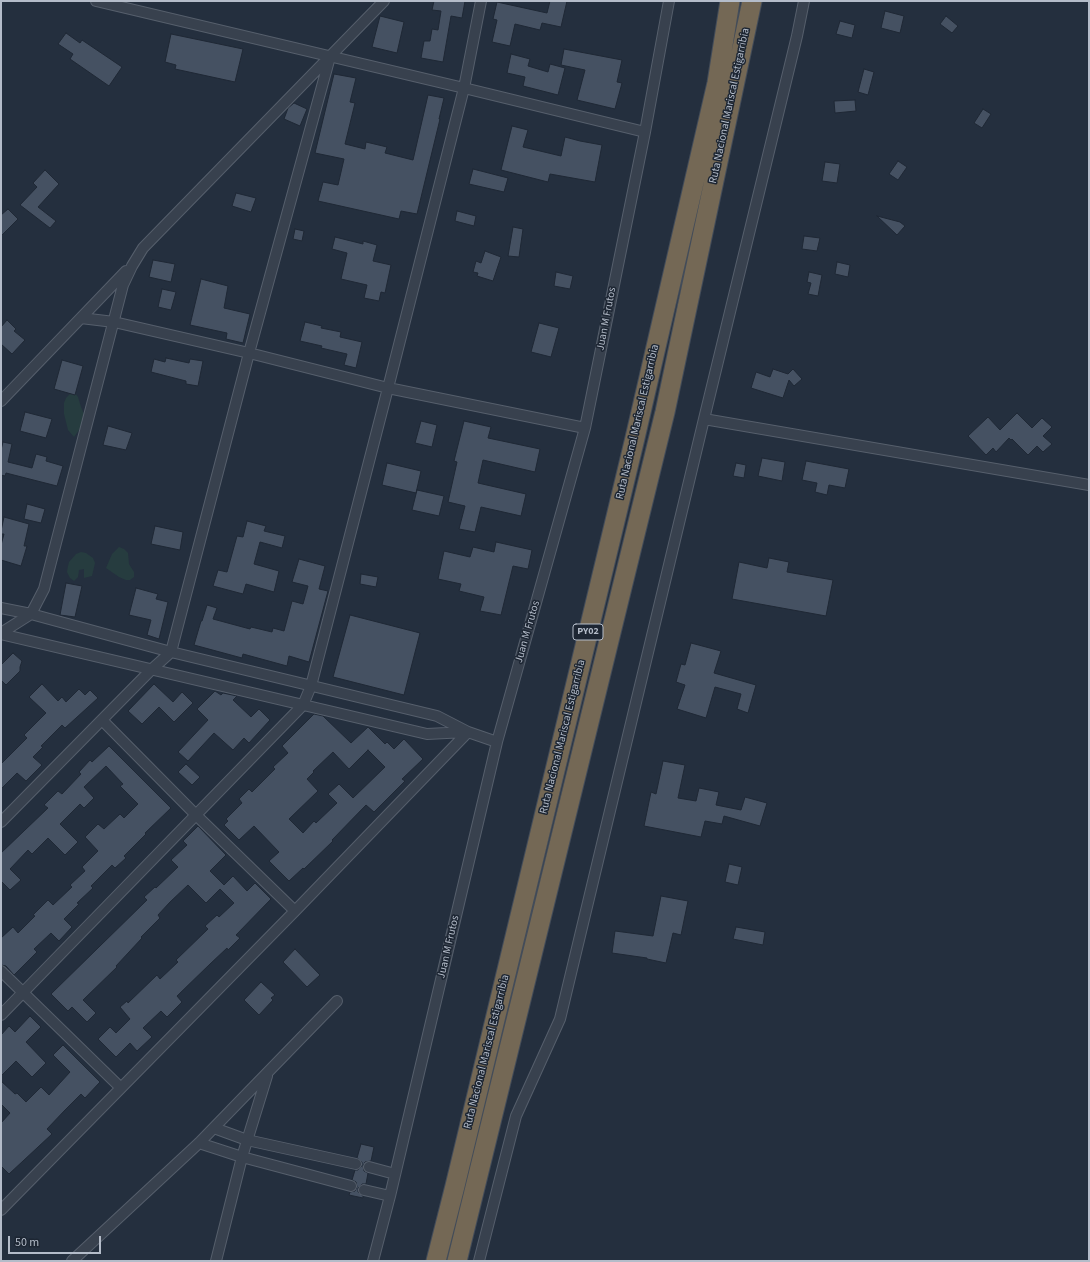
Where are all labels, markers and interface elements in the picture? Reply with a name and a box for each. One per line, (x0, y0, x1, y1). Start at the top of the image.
street label: Ruta Nacional Mariscal Estigarribia (707, 27, 753, 185)
street label: Juan M Frutos (594, 286, 620, 352)
street label: Ruta Nacional Mariscal Estigarribia (614, 343, 662, 501)
street label: Juan M Frutos (513, 599, 543, 665)
road number: PY02 (573, 624, 603, 640)
street label: Ruta Nacional Mariscal Estigarribia (537, 658, 589, 816)
street label: Juan M Frutos (435, 914, 463, 980)
street label: Ruta Nacional Mariscal Estigarribia (461, 973, 513, 1131)
scale bar (10, 1228, 103, 1254)
text: 50 m (15, 1234, 39, 1251)

